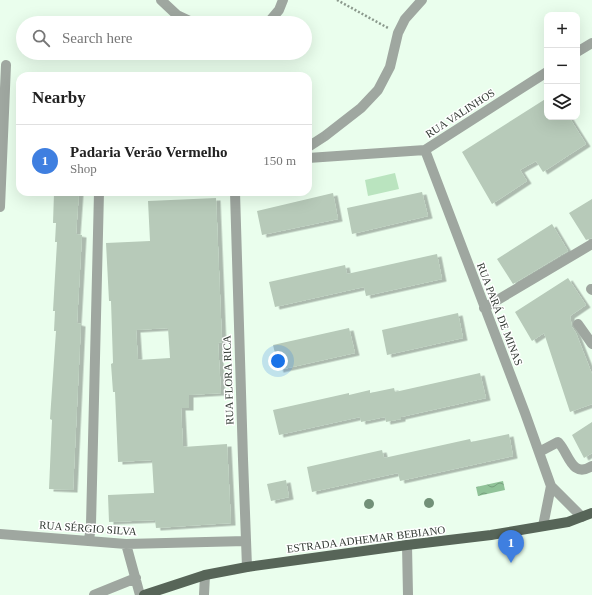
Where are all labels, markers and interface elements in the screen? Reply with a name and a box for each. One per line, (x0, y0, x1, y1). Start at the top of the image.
map controls (544, 12, 580, 120)
button: + (544, 12, 580, 48)
search box (16, 16, 312, 60)
icon: search (30, 27, 52, 49)
text: Search here (62, 30, 132, 46)
button: − (544, 48, 580, 84)
button: layers (544, 84, 580, 120)
street label: RUA VALINHOS (423, 86, 497, 140)
text: Nearby (32, 88, 86, 107)
text: Padaria Verão Vermelho (70, 144, 228, 160)
text: 1 (42, 153, 48, 168)
text: 150 m (263, 153, 296, 168)
text: Shop (70, 161, 97, 176)
street label: RUA PARÁ DE MINAS (475, 261, 525, 367)
street label: RUA FLORA RICA (220, 335, 236, 425)
your location (268, 351, 288, 371)
street label: RUA SÉRGIO SILVA (39, 519, 137, 537)
street label: ESTRADA ADHEMAR BEBIANO (286, 523, 446, 555)
pin: 1 (498, 530, 524, 563)

